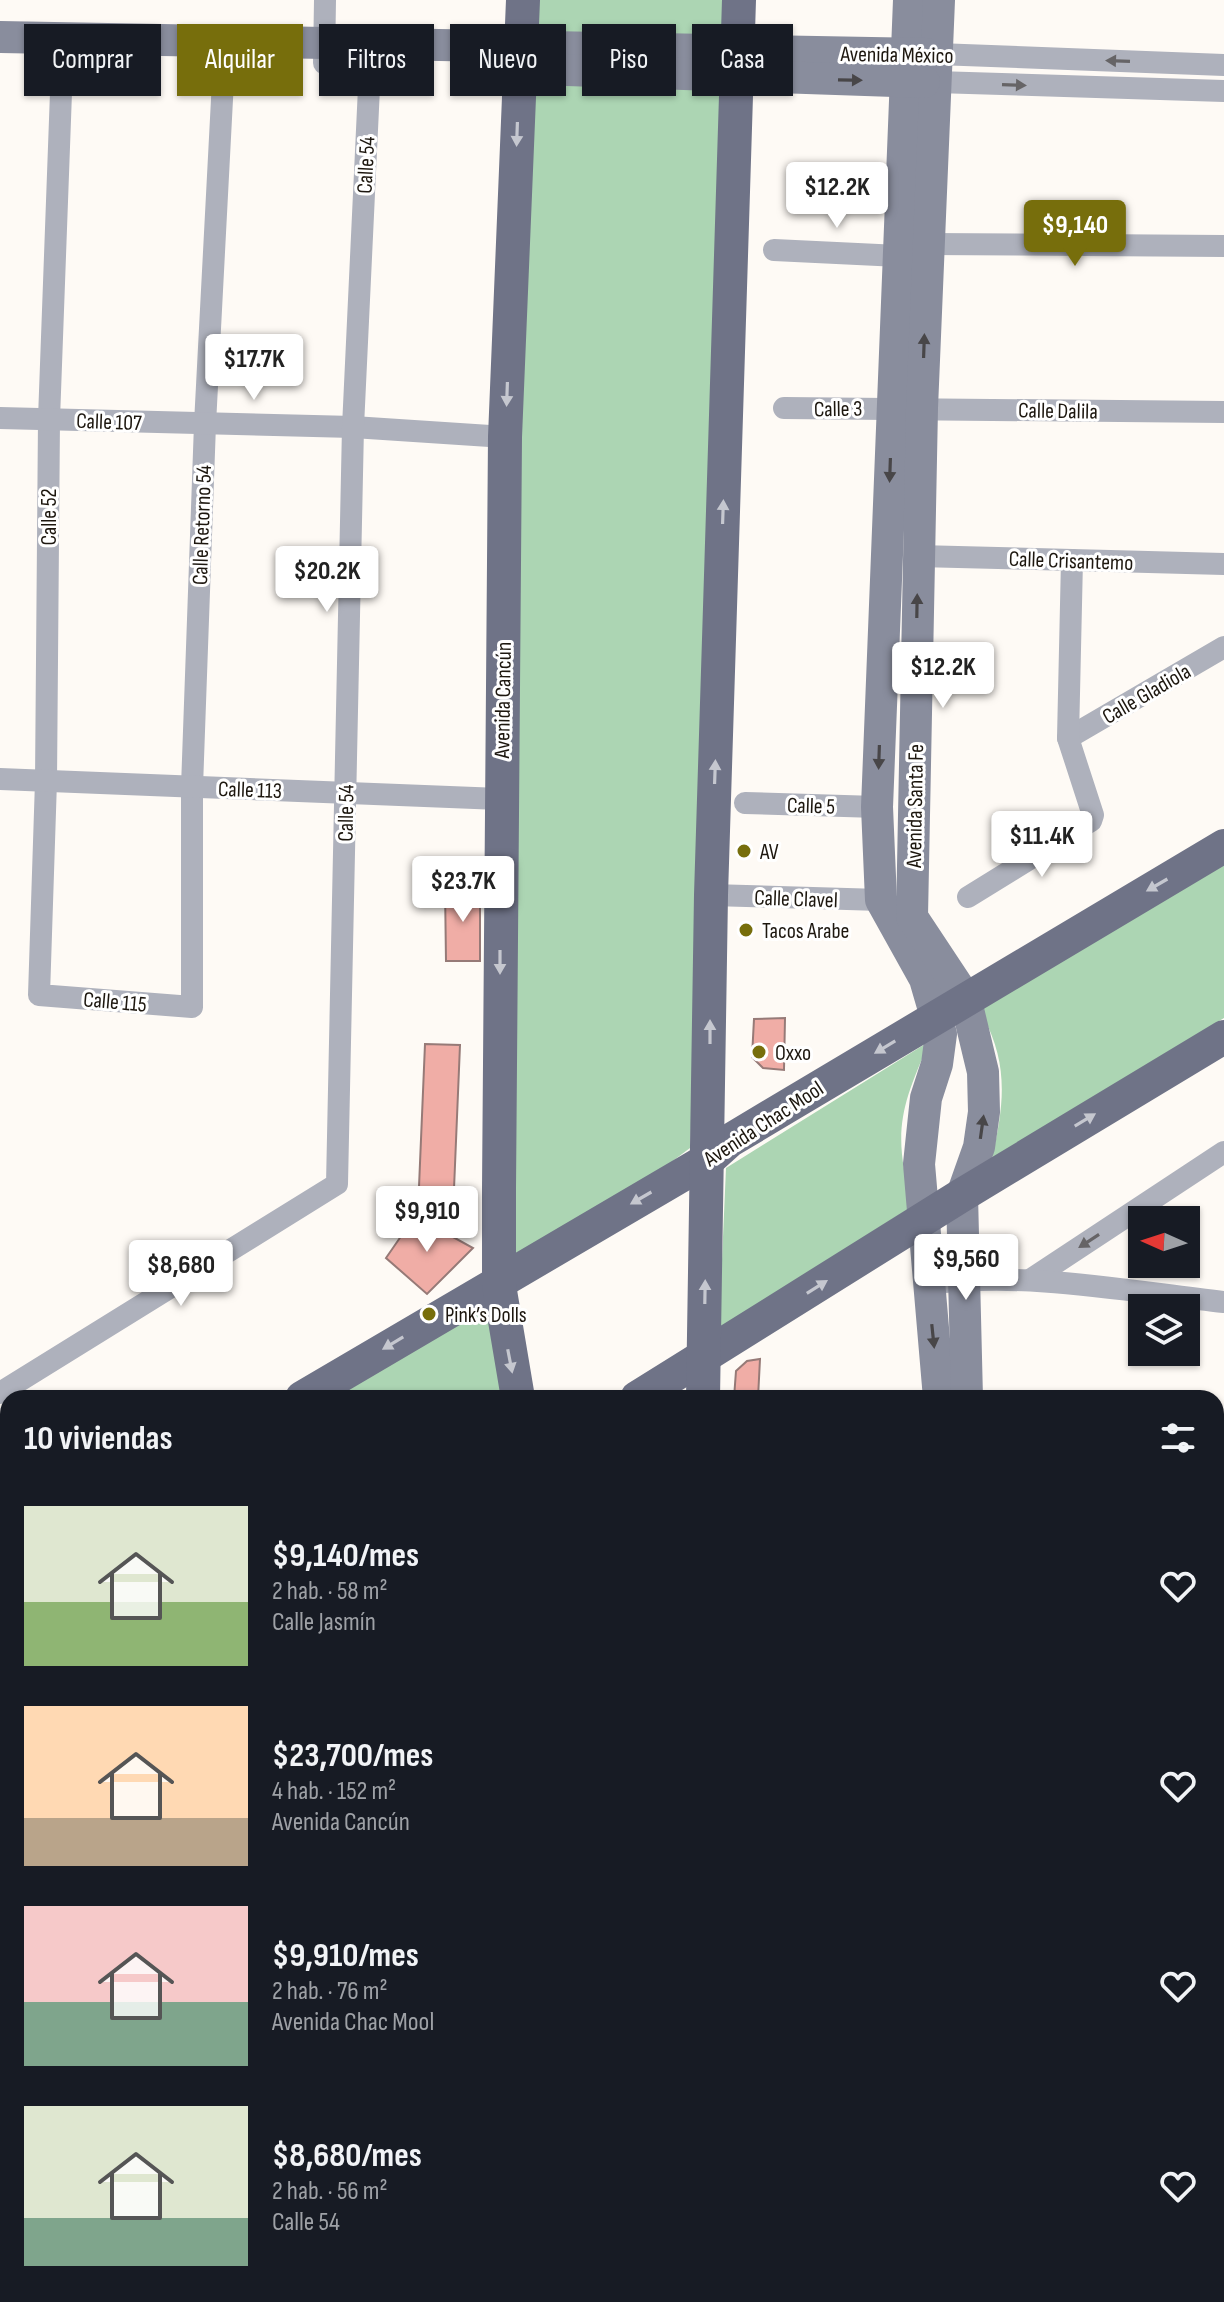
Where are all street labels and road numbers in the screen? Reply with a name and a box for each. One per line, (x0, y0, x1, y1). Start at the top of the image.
street label: Avenida México (839, 41, 954, 70)
street label: Calle 54 (352, 136, 381, 194)
street label: Calle 3 (814, 396, 863, 423)
street label: Calle Dalila (1018, 397, 1098, 426)
street label: Calle 107 (76, 408, 142, 437)
street label: Calle Retorno 54 (187, 465, 218, 586)
street label: Calle 52 (36, 488, 63, 546)
street label: Calle Crisantemo (1008, 546, 1134, 577)
street label: Avenida Cancún (489, 642, 518, 760)
street label: Calle Gladiola (1098, 658, 1196, 730)
street label: Avenida Santa Fe (901, 744, 930, 869)
street label: Calle 113 (218, 776, 282, 805)
street label: Calle 54 (333, 784, 360, 842)
street label: Calle 5 (786, 792, 836, 821)
street label: Calle Clavel (754, 885, 838, 914)
street label: Calle 115 (82, 986, 148, 1019)
street label: Avenida Chac Mool (698, 1076, 829, 1174)

